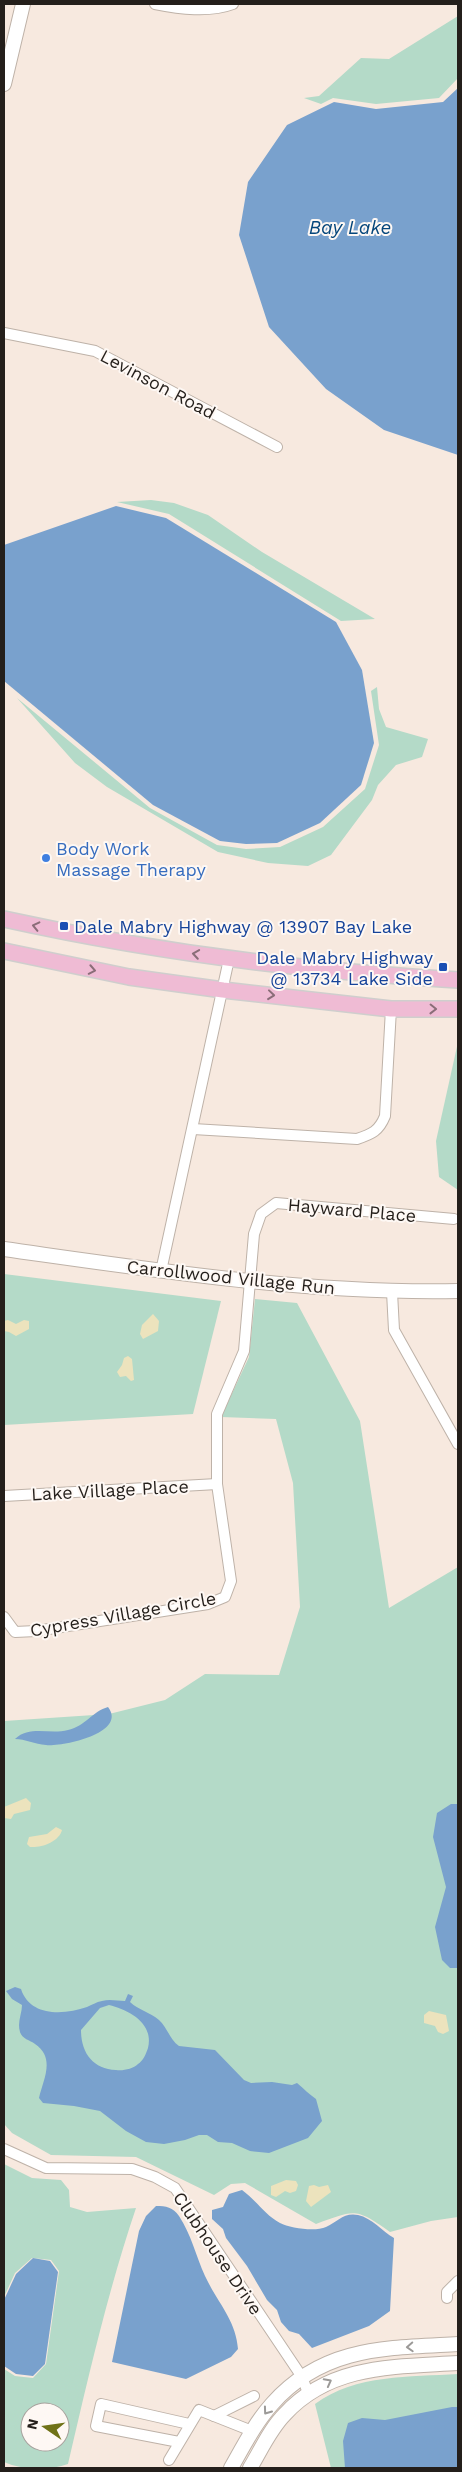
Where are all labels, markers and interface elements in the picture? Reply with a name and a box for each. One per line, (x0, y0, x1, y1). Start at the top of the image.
water label: Bay Lake (309, 216, 391, 239)
street label: Levinson Road (97, 345, 219, 423)
place label: Body Work Massage Therapy (56, 838, 207, 880)
marker: Body Work Massage Therapy (40, 852, 52, 864)
place label: Dale Mabry Highway @ 13907 Bay Lake (74, 916, 412, 937)
marker: Dale Mabry Highway @ 13907 Bay Lake (58, 920, 70, 932)
one-way arrow (31, 921, 40, 932)
place label: Dale Mabry Highway @ 13734 Lake Side (256, 947, 434, 989)
one-way arrow (191, 949, 200, 959)
marker: Dale Mabry Highway @ 13734 Lake Side (437, 961, 449, 973)
one-way arrow (88, 964, 97, 974)
one-way arrow (267, 989, 275, 1000)
one-way arrow (430, 1004, 437, 1014)
street label: Hayward Place (287, 1194, 417, 1226)
street label: Carrollwood Village Run (126, 1256, 336, 1298)
street label: Lake Village Place (31, 1475, 189, 1505)
street label: Cypress Village Circle (28, 1587, 218, 1641)
street label: Clubhouse Drive (169, 2187, 267, 2319)
one-way arrow (405, 2342, 413, 2353)
one-way arrow (323, 2378, 332, 2388)
north arrow (20, 2402, 70, 2452)
one-way arrow (264, 2405, 273, 2415)
text: N (23, 2417, 41, 2431)

